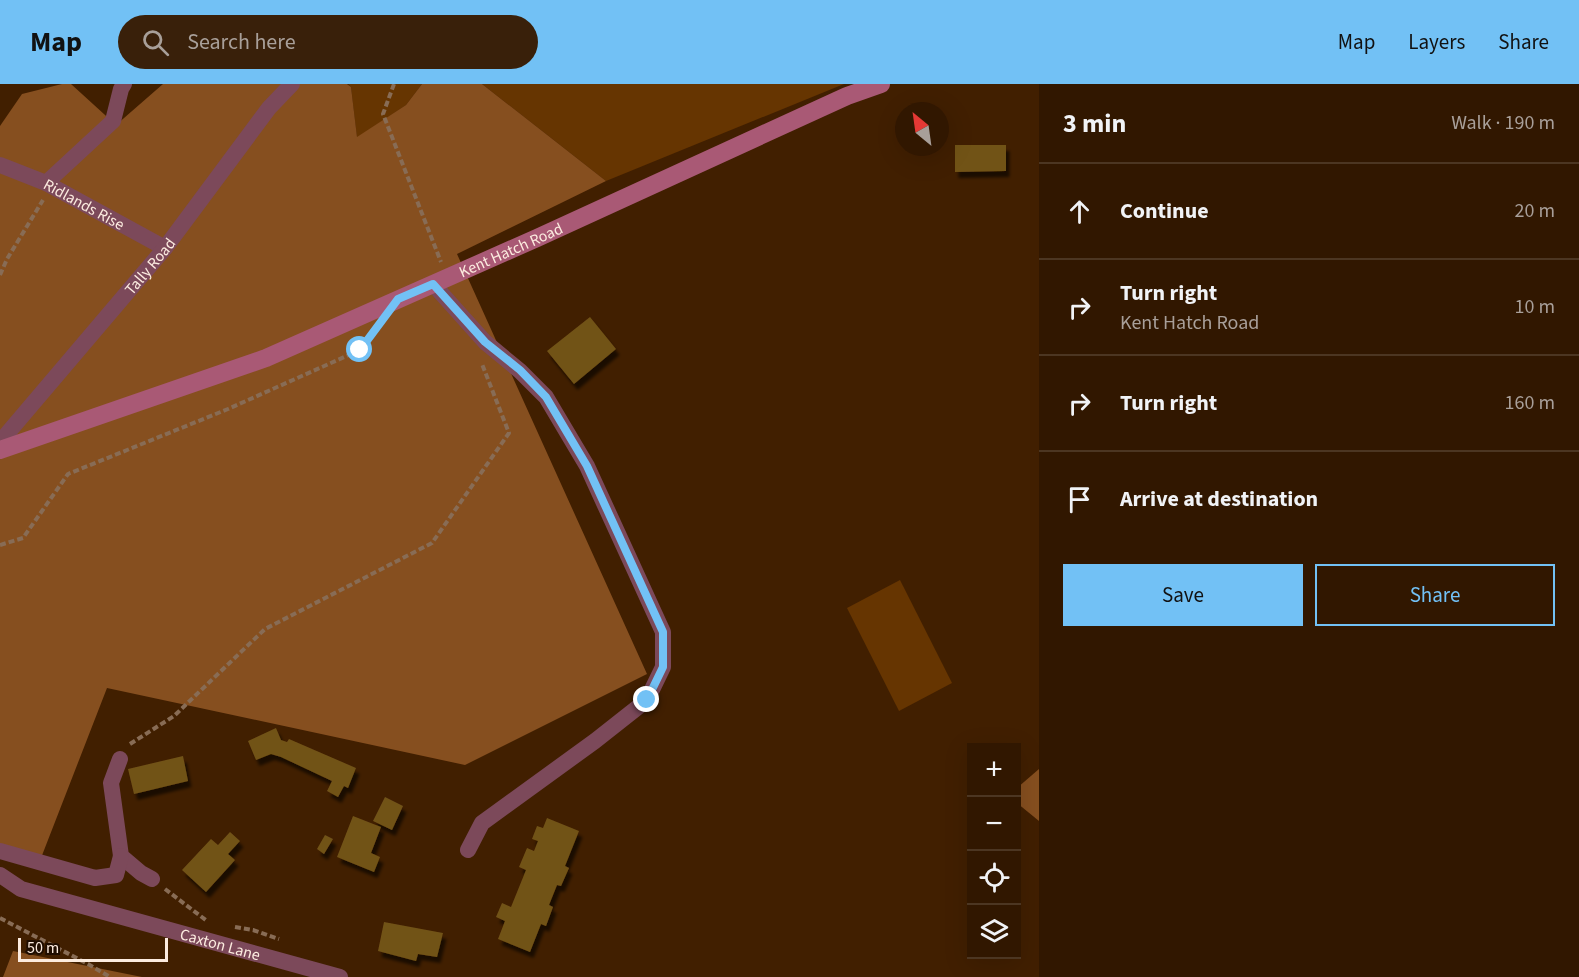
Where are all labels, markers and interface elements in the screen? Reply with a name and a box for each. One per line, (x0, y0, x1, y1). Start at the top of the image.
search box (118, 15, 538, 69)
text: Map (30, 22, 82, 62)
icon: search (139, 26, 172, 59)
text: Search here (187, 26, 296, 58)
text: Map (1338, 27, 1375, 57)
text: Layers (1408, 27, 1465, 57)
text: Share (1498, 27, 1549, 57)
north arrow (895, 102, 949, 156)
text: 3 min (1063, 105, 1126, 142)
text: Walk · 190 m (1451, 109, 1555, 137)
street label: Ridlands Rise (39, 174, 128, 236)
icon: ahead (1063, 195, 1096, 228)
text: Continue (1120, 195, 1209, 227)
text: 20 m (1515, 197, 1555, 225)
street label: Kent Hatch Road (456, 218, 566, 283)
street label: Tally Road (120, 233, 181, 300)
text: Turn right (1120, 277, 1217, 309)
icon: right (1063, 291, 1096, 324)
text: 10 m (1515, 293, 1555, 321)
text: Kent Hatch Road (1120, 309, 1259, 337)
route start (346, 336, 372, 362)
icon: right (1063, 387, 1096, 420)
text: Turn right (1120, 387, 1217, 419)
text: 160 m (1505, 389, 1555, 417)
icon: arrive (1063, 483, 1096, 516)
text: Arrive at destination (1120, 483, 1318, 515)
button: Save (1063, 564, 1303, 626)
button: Share (1315, 564, 1555, 626)
route end (633, 686, 659, 712)
map controls (967, 743, 1021, 959)
button: + (967, 743, 1021, 797)
button: − (967, 797, 1021, 851)
button: locate (967, 851, 1021, 905)
button: layers (967, 905, 1021, 959)
street label: Caxton Lane (177, 923, 263, 967)
scale bar (18, 935, 168, 962)
text: 50 m (27, 937, 59, 959)

